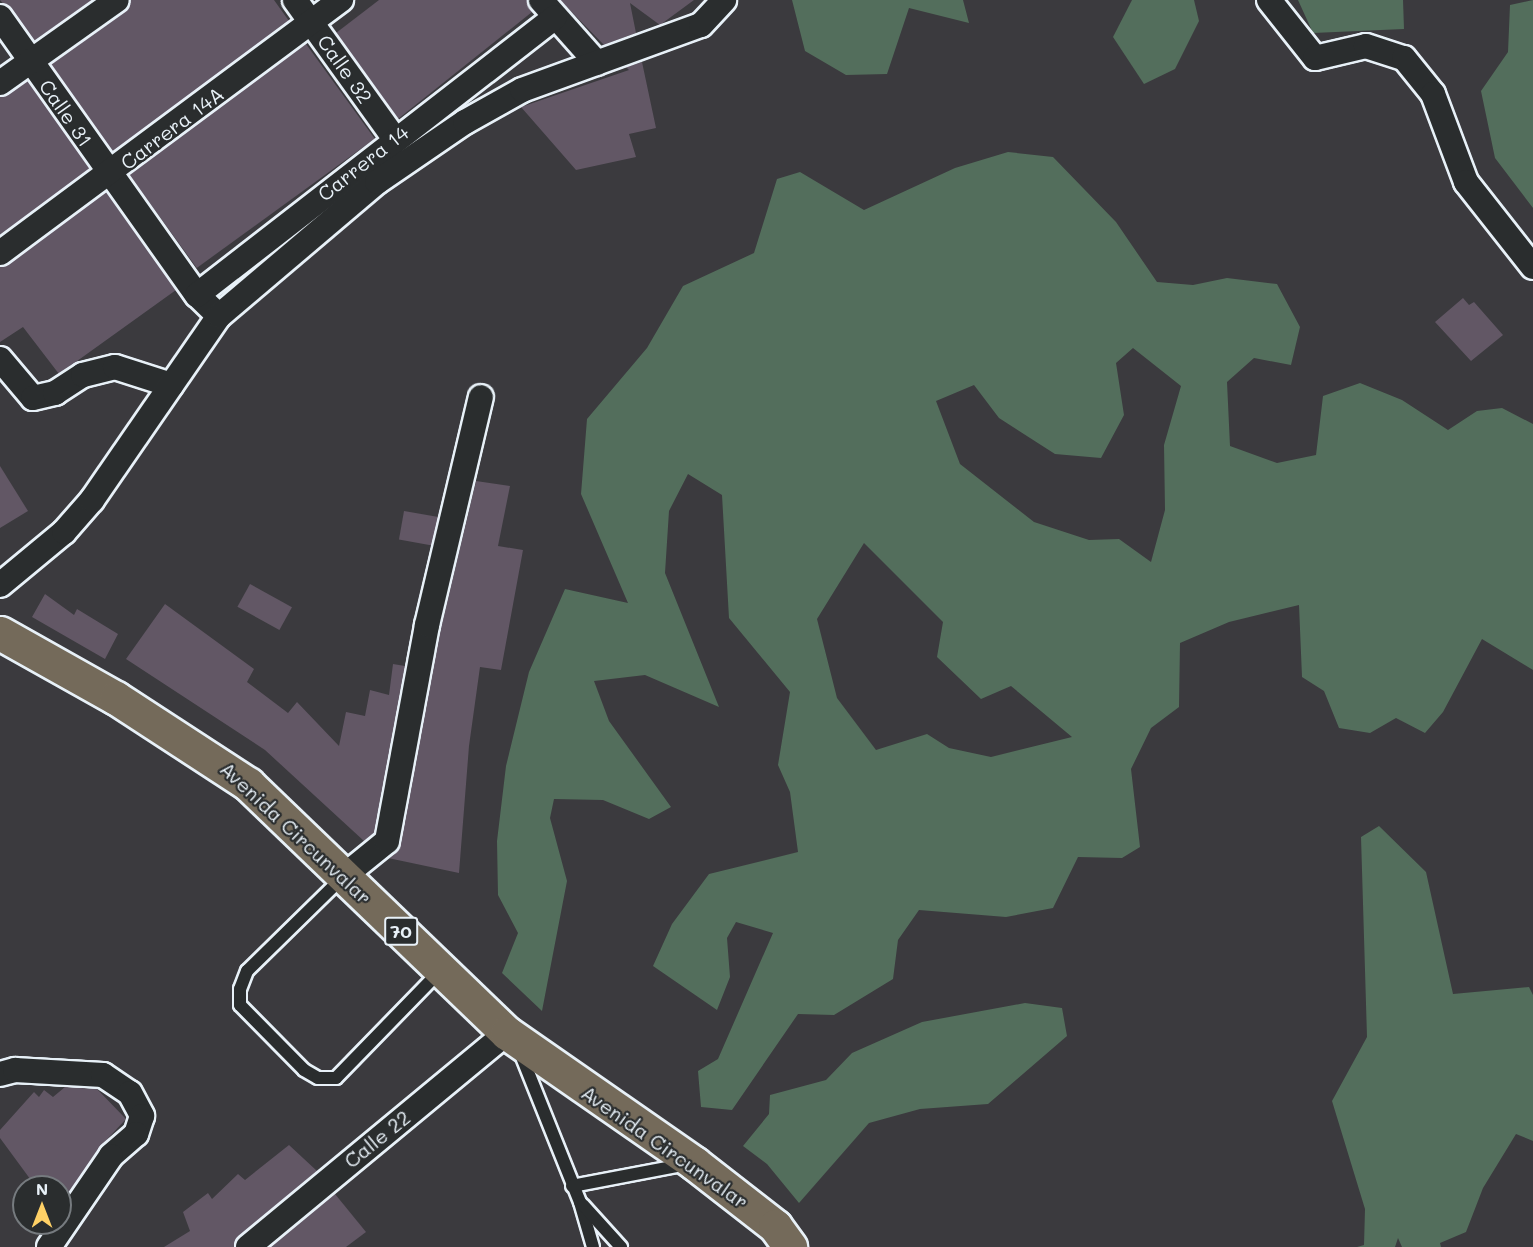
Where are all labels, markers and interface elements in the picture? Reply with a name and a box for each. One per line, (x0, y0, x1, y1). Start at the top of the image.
street label: Calle 32 (313, 30, 377, 108)
street label: Calle 31 (34, 75, 98, 151)
street label: Carrera 14A (116, 82, 228, 174)
street label: Carrera 14 (313, 120, 413, 206)
street label: Avenida Circunvalar (215, 757, 377, 909)
road number: 70 (383, 916, 419, 946)
street label: Avenida Circunvalar (577, 1080, 753, 1214)
street label: Calle 22 (339, 1105, 415, 1173)
north arrow (12, 1175, 72, 1235)
text: N (36, 1178, 48, 1199)

